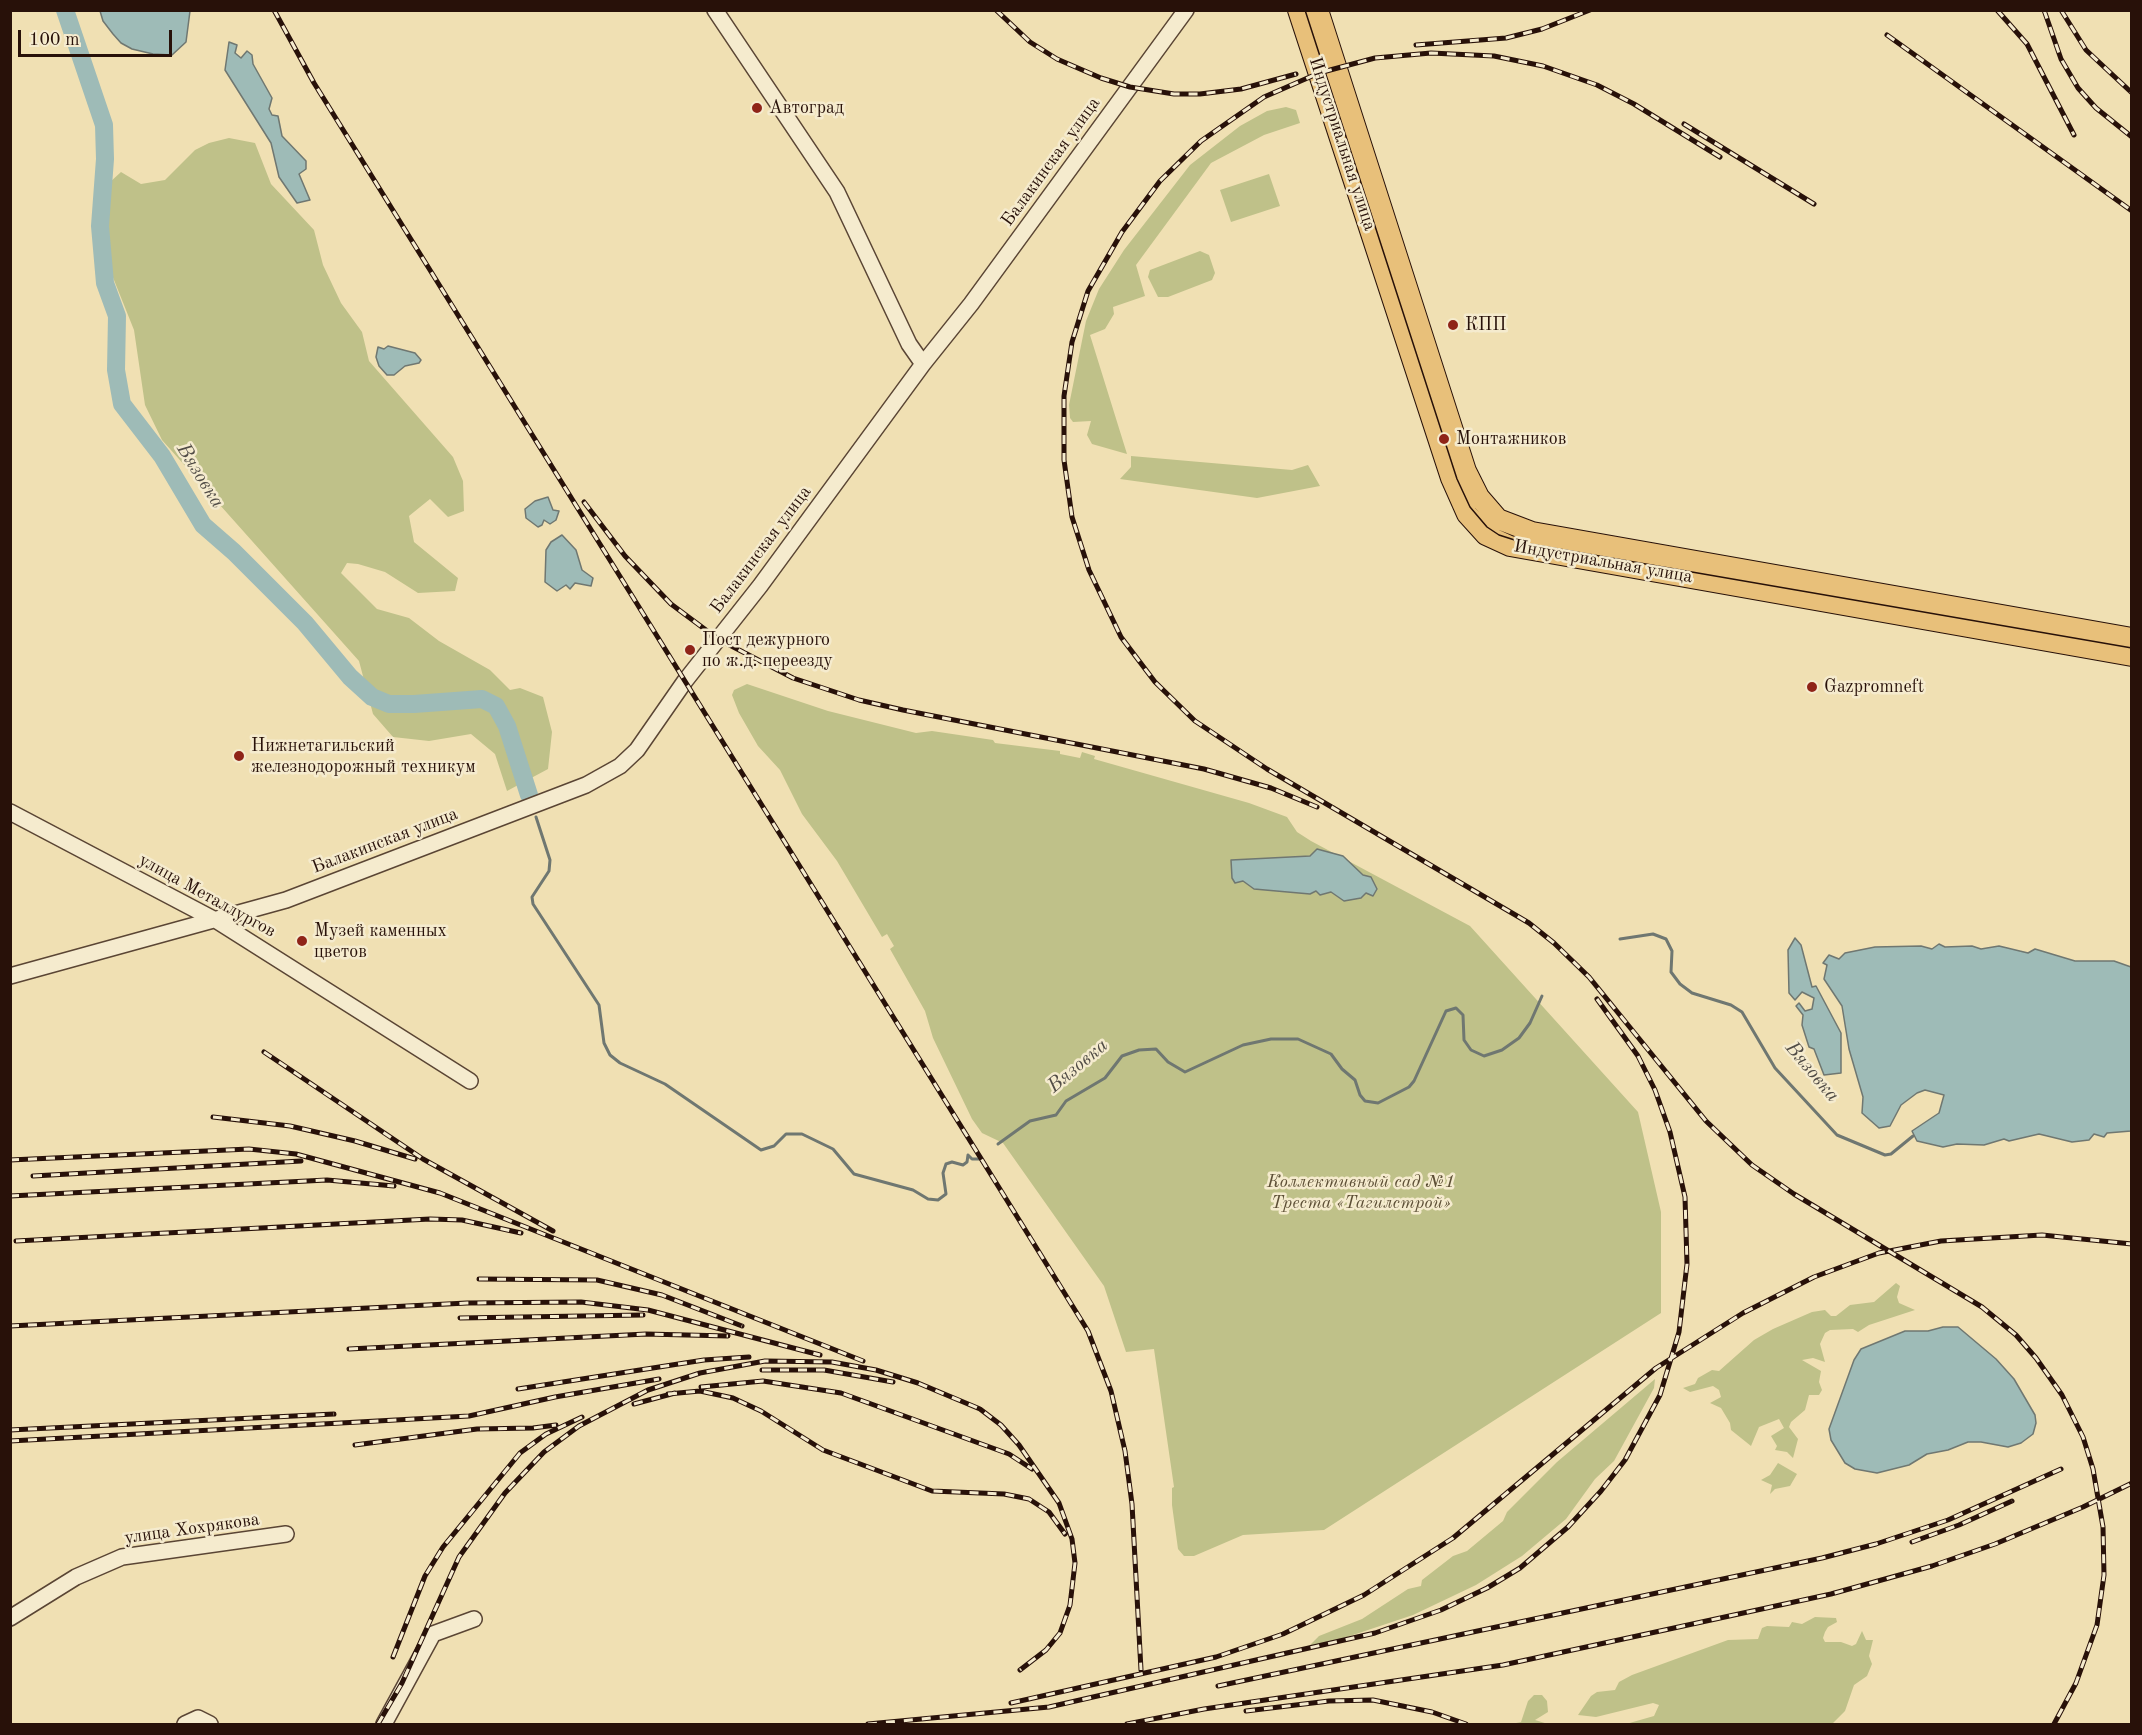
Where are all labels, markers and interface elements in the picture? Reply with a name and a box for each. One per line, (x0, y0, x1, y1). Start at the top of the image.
scale bar (21, 18, 176, 56)
text: 100 m (29, 31, 80, 49)
street label: Индустриальная улица (1304, 55, 1380, 233)
street label: Балакинская улица (997, 93, 1105, 231)
place label: Автоград (769, 97, 844, 119)
marker: Автоград (750, 101, 764, 115)
place label: КПП (1465, 314, 1506, 336)
marker: КПП (1446, 318, 1460, 332)
place label: Монтажников (1456, 428, 1566, 450)
marker: Монтажников (1437, 432, 1451, 446)
water label: Вязовка (171, 439, 229, 513)
street label: Балакинская улица (706, 482, 816, 618)
street label: Индустриальная улица (1512, 536, 1694, 588)
place label: Пост дежурного по ж.д. переезду (702, 629, 833, 672)
marker: Пост дежурного по ж.д. переезду (683, 643, 697, 657)
place label: Gazpromneft (1824, 676, 1924, 698)
marker: Gazpromneft (1805, 680, 1819, 694)
place label: Нижнетагильский железнодорожный техникум (251, 735, 476, 777)
marker: Нижнетагильский железнодорожный техникум (232, 749, 246, 763)
street label: Балакинская улица (309, 803, 461, 879)
street label: улица Металлургов (135, 849, 279, 943)
place label: Музей каменных цветов (314, 920, 447, 962)
marker: Музей каменных цветов (295, 934, 309, 948)
water label: Вязовка (1043, 1034, 1113, 1098)
water label: Вязовка (1780, 1037, 1844, 1107)
park label: Коллективный сад №1 Треста «Тагилстрой» (1267, 1171, 1455, 1214)
street label: улица Хохрякова (123, 1509, 261, 1549)

